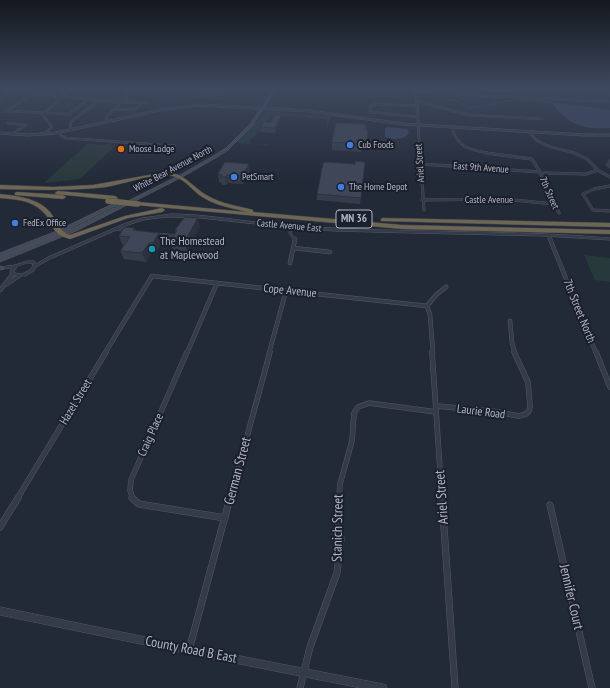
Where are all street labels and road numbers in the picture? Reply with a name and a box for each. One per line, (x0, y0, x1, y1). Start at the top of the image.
street label: White Bear Avenue North (132, 143, 214, 195)
street label: Ariel Street (413, 143, 427, 183)
street label: East 9th Avenue (453, 160, 509, 176)
street label: 7th Street (537, 175, 561, 211)
street label: Castle Avenue (465, 194, 513, 206)
road number: MN 36 (336, 210, 372, 228)
street label: Castle Avenue East (256, 217, 322, 235)
street label: 7th Street North (560, 277, 598, 345)
street label: Cope Avenue (263, 281, 317, 301)
street label: Hazel Street (57, 377, 95, 427)
street label: Laurie Road (456, 402, 506, 422)
street label: Craig Place (135, 411, 167, 459)
street label: German Street (221, 435, 255, 507)
street label: Ariel Street (432, 469, 452, 525)
street label: Stanich Street (329, 494, 347, 562)
street label: Jennifer Court (555, 563, 587, 631)
street label: County Road B East (144, 633, 238, 667)

